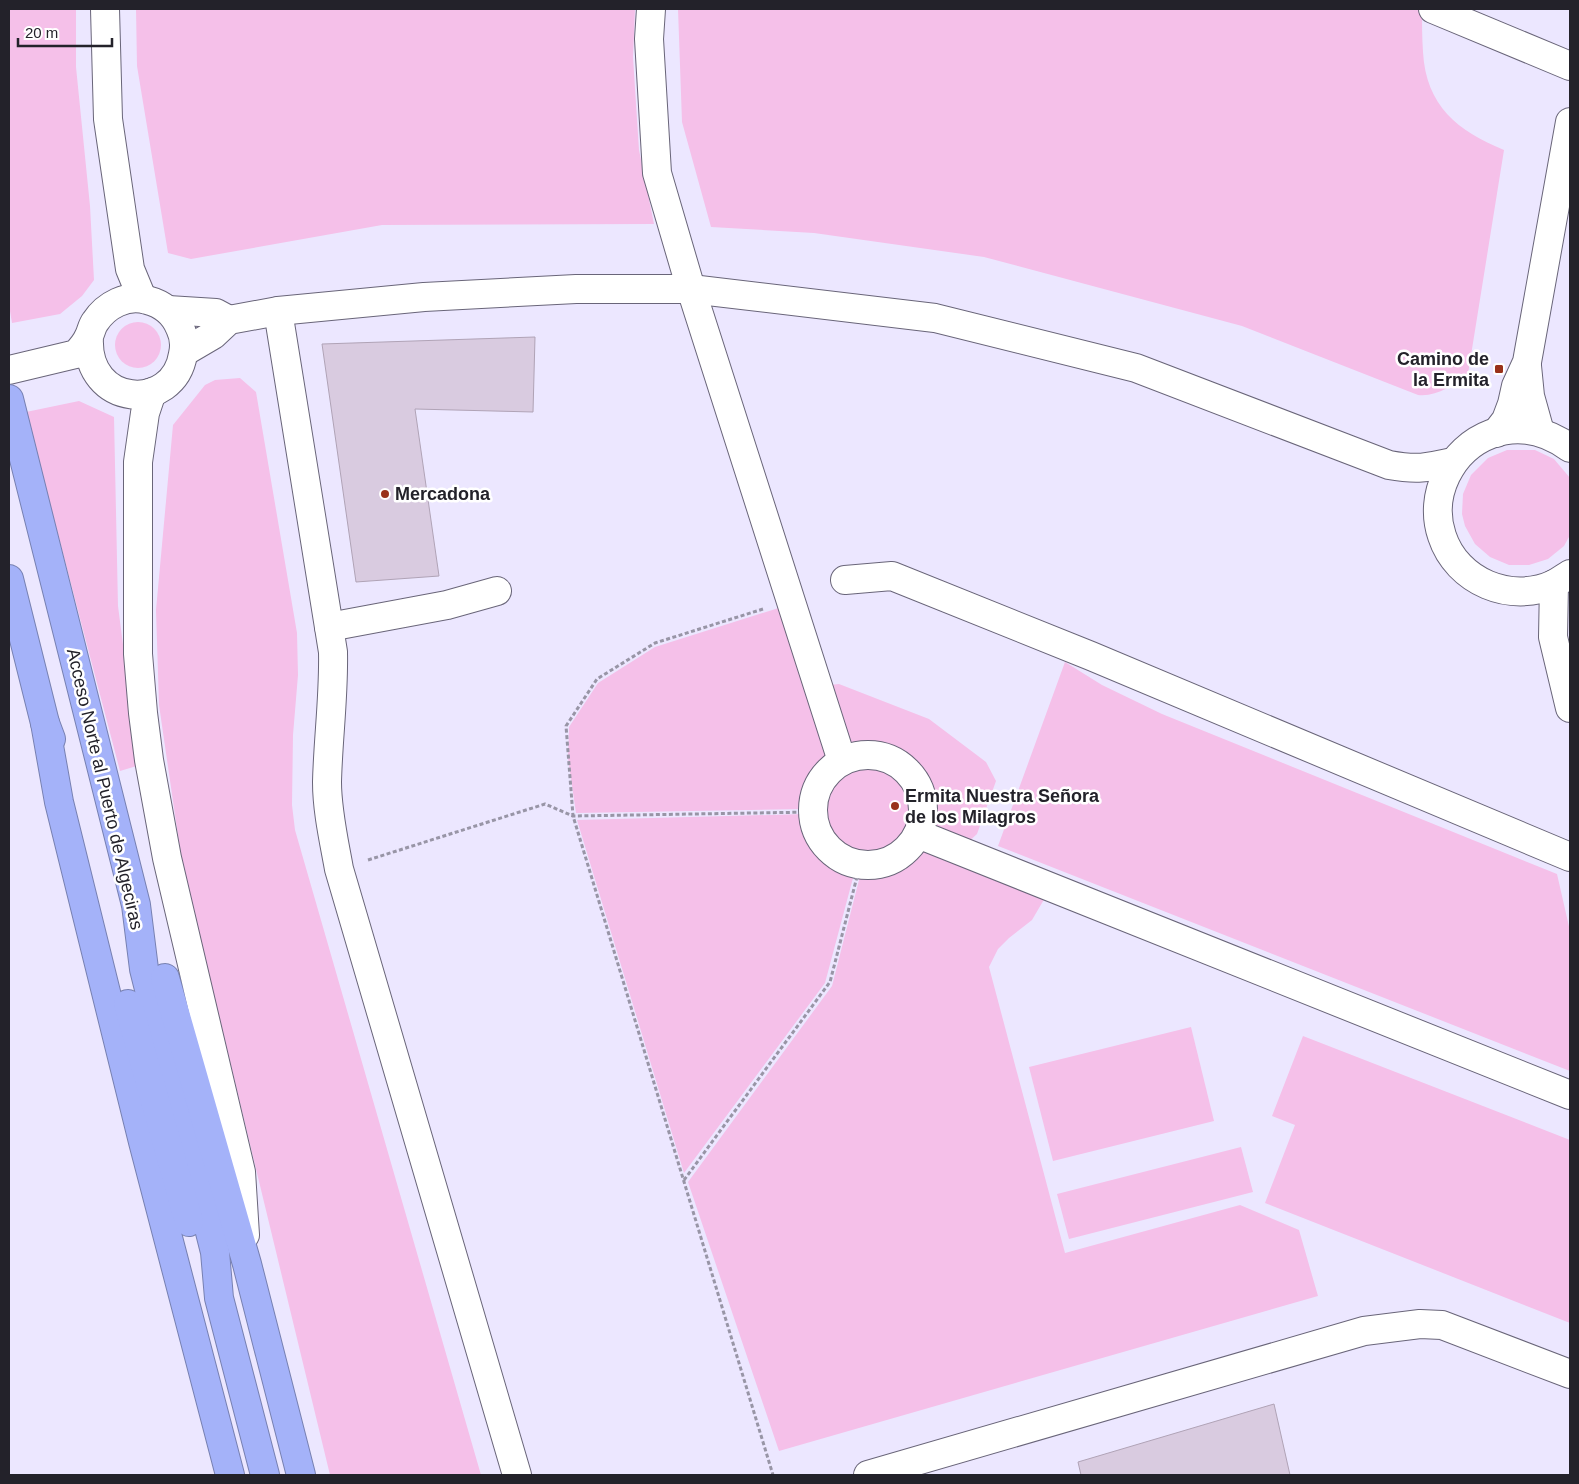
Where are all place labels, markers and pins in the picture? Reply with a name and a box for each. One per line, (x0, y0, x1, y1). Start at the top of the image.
place label: Camino de la Ermita (1397, 349, 1490, 390)
marker: Camino de la Ermita (1493, 363, 1505, 375)
place label: Mercadona (395, 484, 491, 504)
marker: Mercadona (379, 488, 391, 500)
place label: Ermita Nuestra Señora de los Milagros (905, 786, 1100, 827)
marker: Ermita Nuestra Señora de los Milagros (889, 800, 901, 812)

